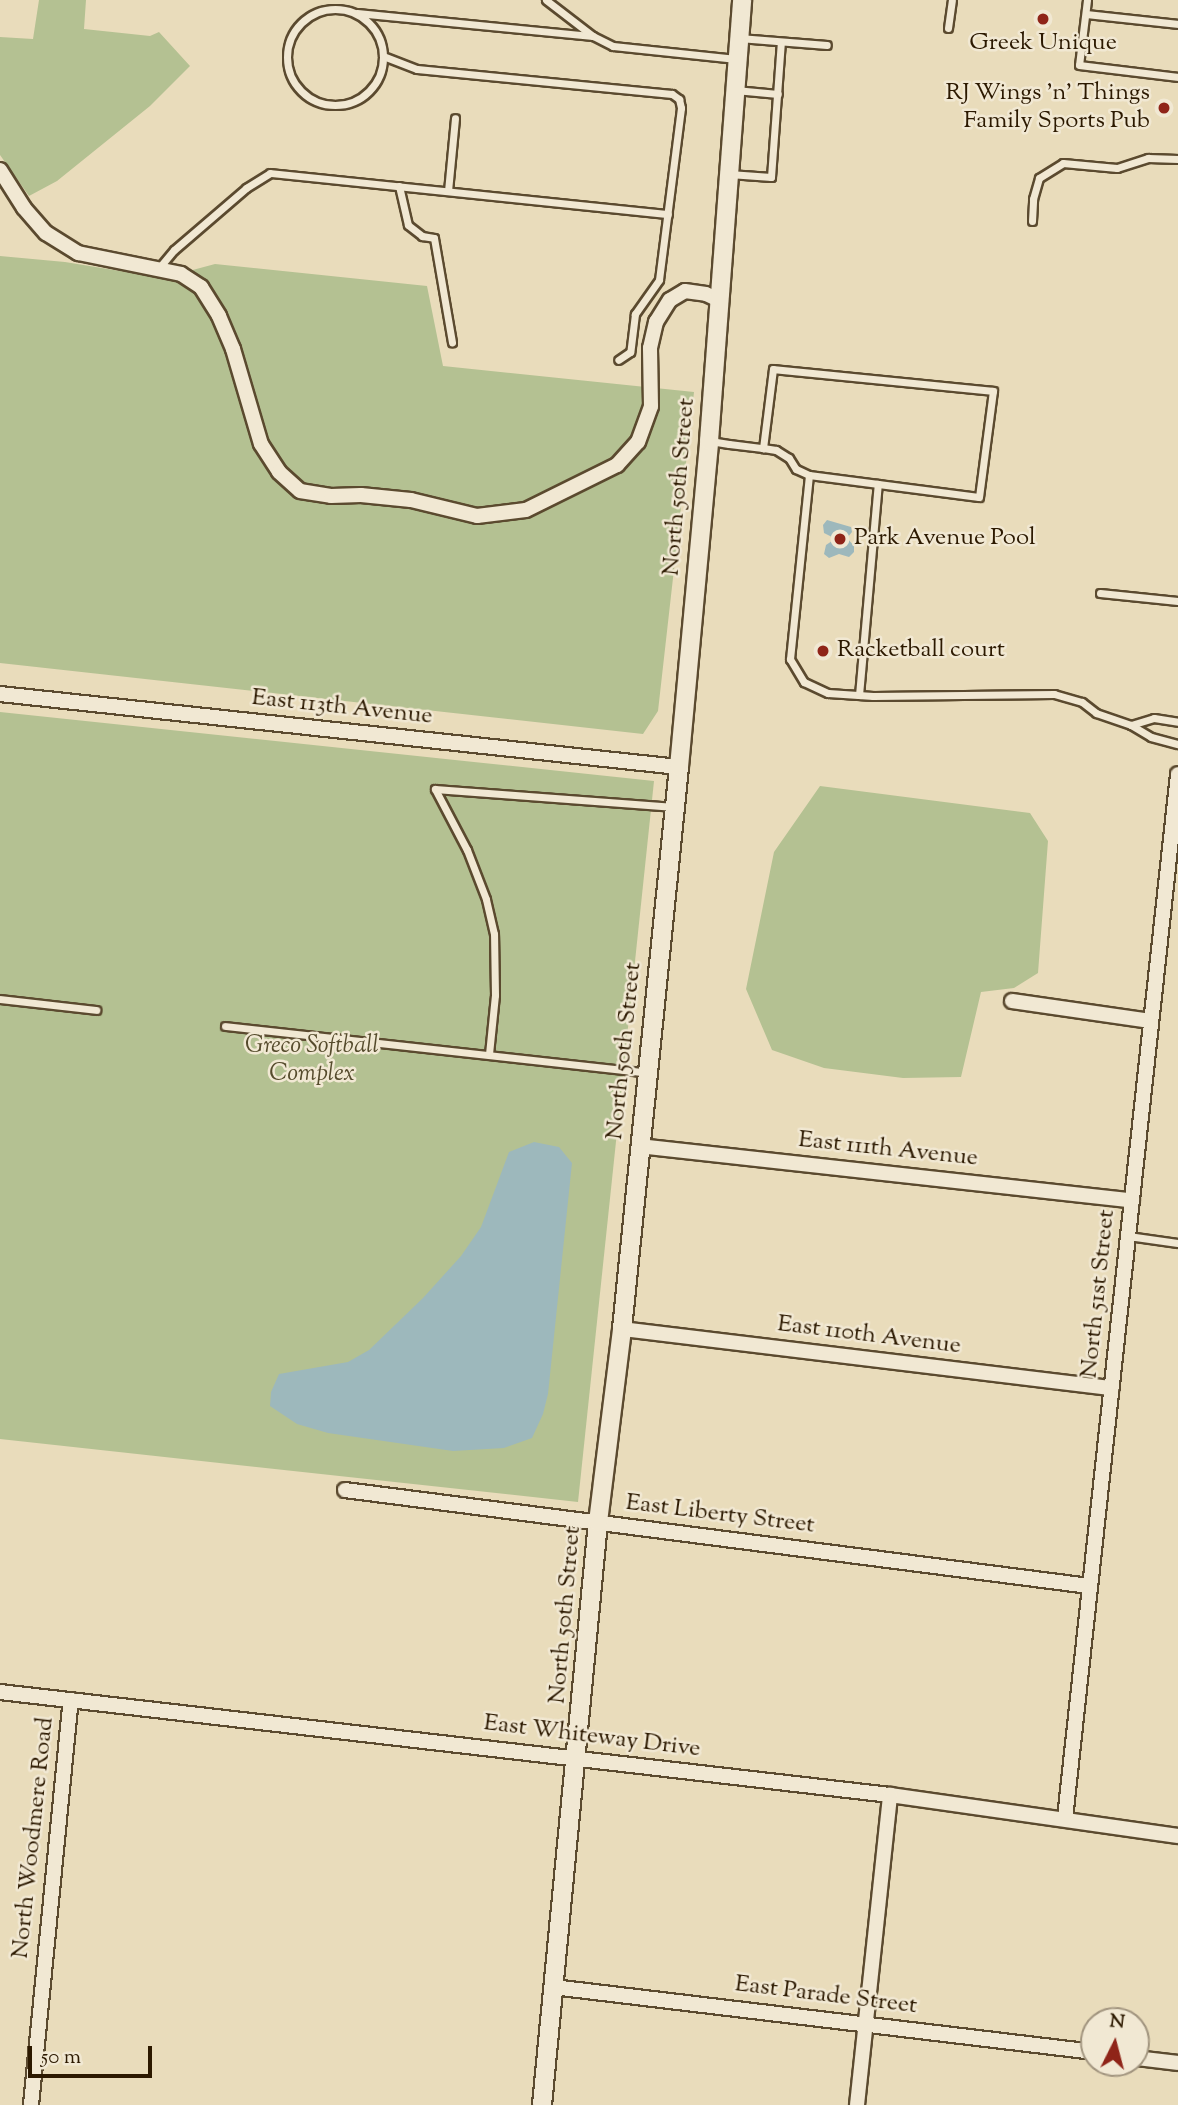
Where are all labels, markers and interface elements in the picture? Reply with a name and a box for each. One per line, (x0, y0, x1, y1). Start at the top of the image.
marker: Greek Unique (1035, 11, 1051, 27)
place label: Greek Unique (969, 30, 1117, 58)
place label: RJ Wings 'n' Things Family Sports Pub (945, 80, 1150, 136)
marker: RJ Wings 'n' Things Family Sports Pub (1156, 100, 1172, 116)
street label: North 50th Street (658, 397, 702, 577)
place label: Park Avenue Pool (854, 525, 1036, 553)
marker: Park Avenue Pool (832, 531, 848, 547)
place label: Racketball court (837, 637, 1005, 665)
marker: Racketball court (815, 643, 831, 659)
street label: East 113th Avenue (250, 684, 434, 732)
street label: North 50th Street (601, 961, 649, 1141)
park label: Greco Softball Complex (245, 1033, 379, 1089)
street label: East 111th Avenue (797, 1126, 979, 1174)
street label: North 51st Street (1076, 1208, 1122, 1380)
street label: East 110th Avenue (776, 1310, 962, 1362)
street label: East Liberty Street (624, 1489, 816, 1541)
street label: North 50th Street (544, 1525, 588, 1705)
street label: East Whiteway Drive (482, 1709, 702, 1765)
street label: North Woodmere Road (7, 1716, 61, 1960)
street label: East Parade Street (733, 1971, 919, 2021)
north arrow (1080, 2007, 1150, 2077)
text: N (1108, 2008, 1126, 2037)
scale bar (32, 2032, 156, 2076)
text: 50 m (41, 2043, 81, 2073)

